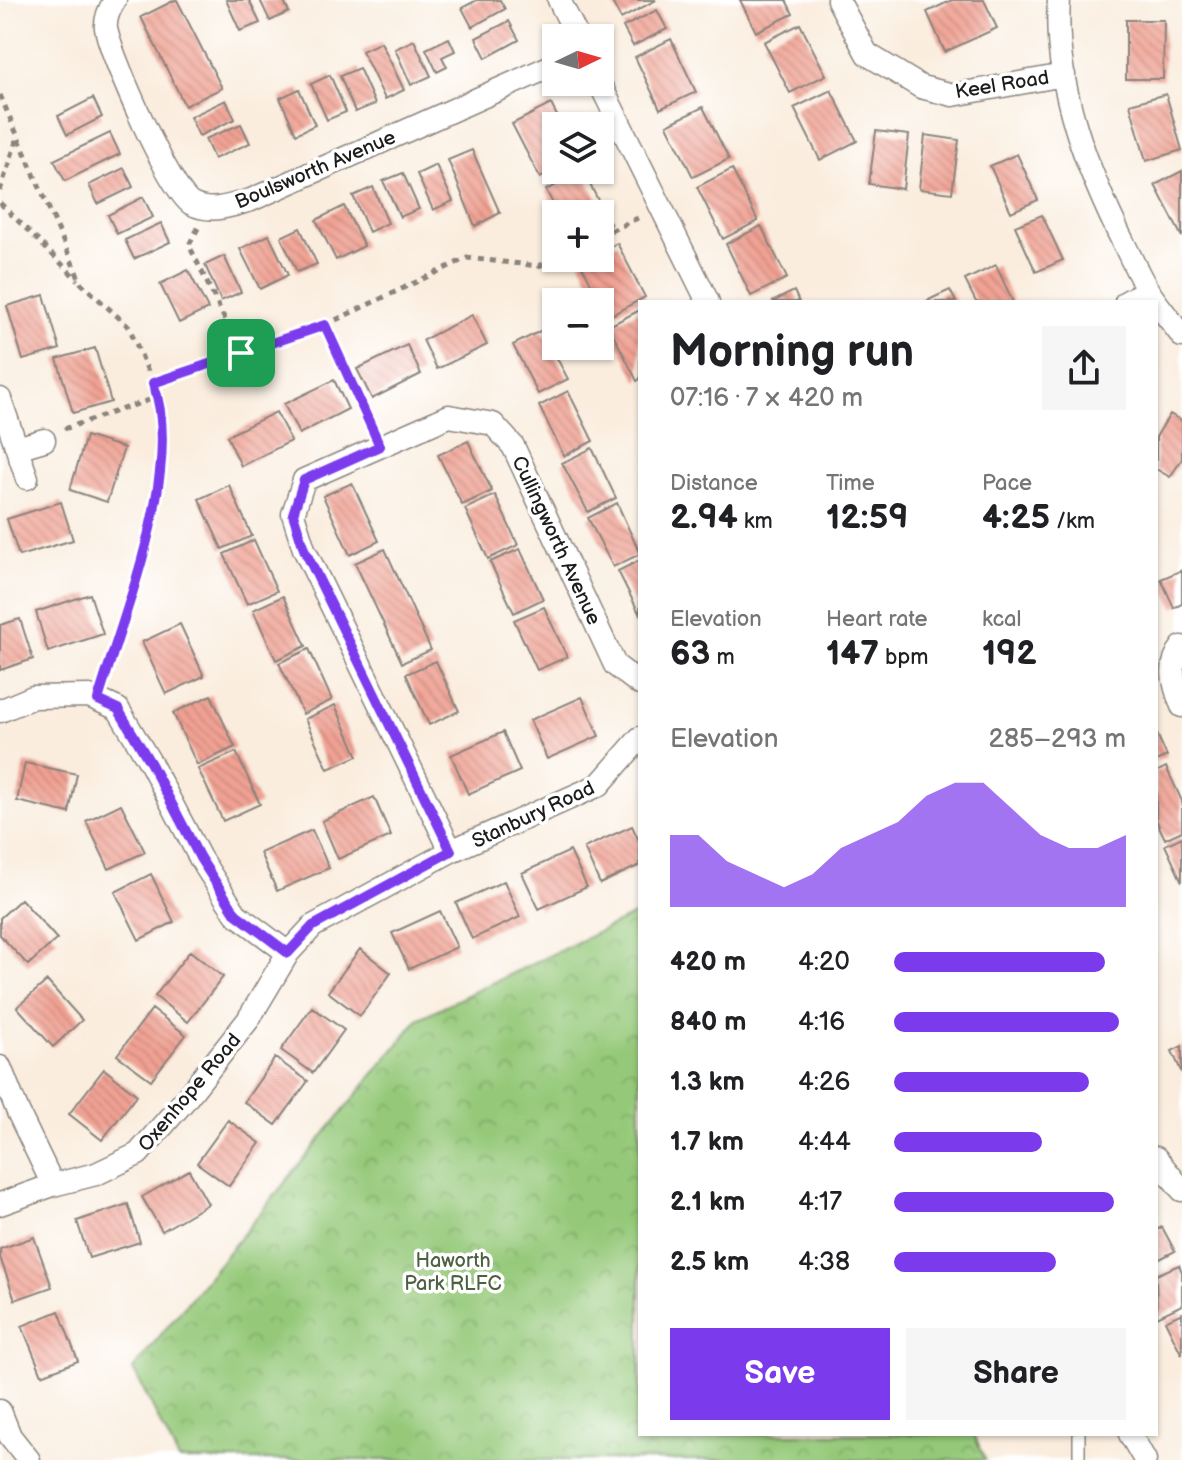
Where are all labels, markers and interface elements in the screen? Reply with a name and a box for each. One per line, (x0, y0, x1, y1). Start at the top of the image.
north arrow (542, 24, 614, 96)
map controls (542, 24, 614, 360)
street label: Keel Road (954, 66, 1051, 104)
button: layers (542, 112, 614, 184)
street label: Boulsworth Avenue (231, 125, 399, 215)
button: + (542, 200, 614, 272)
button: − (542, 288, 614, 360)
pin (207, 319, 275, 387)
text: Morning run (670, 326, 914, 379)
button: share (1042, 326, 1126, 410)
icon: arrive (219, 331, 263, 375)
text: 07:16 · 7 × 420 m (670, 383, 863, 414)
street label: Cullingworth Avenue (506, 452, 606, 629)
text: Distance (670, 470, 758, 497)
text: Time (826, 470, 875, 497)
text: Pace (982, 470, 1032, 497)
text: 2.94 (670, 497, 738, 538)
text: 12:59 (826, 497, 908, 538)
text: 4:25 (982, 497, 1050, 538)
text: km (738, 508, 773, 535)
text: /km (1050, 508, 1095, 535)
text: Elevation (670, 606, 762, 633)
text: Heart rate (826, 606, 928, 633)
text: kcal (982, 606, 1021, 633)
text: 63 (670, 633, 710, 674)
text: 147 (826, 633, 879, 674)
text: 192 (982, 633, 1037, 674)
text: m (710, 644, 735, 671)
text: bpm (879, 644, 928, 671)
text: Elevation (670, 724, 778, 755)
text: 285–293 m (989, 724, 1126, 755)
street label: Stanbury Road (468, 776, 598, 854)
text: 420 m (670, 947, 746, 978)
text: 4:20 (798, 947, 850, 978)
text: 840 m (670, 1007, 746, 1038)
text: 4:16 (798, 1007, 845, 1038)
street label: Oxenhope Road (133, 1029, 246, 1157)
text: 1.3 km (670, 1067, 745, 1098)
text: 4:26 (798, 1067, 850, 1098)
text: 1.7 km (670, 1127, 744, 1158)
text: 4:44 (798, 1127, 851, 1158)
text: 2.1 km (670, 1187, 745, 1218)
text: 4:17 (798, 1187, 842, 1218)
text: 2.5 km (670, 1247, 749, 1278)
text: 4:38 (798, 1247, 850, 1278)
park label: Haworth Park RLFC (404, 1249, 502, 1296)
button: Save (670, 1328, 890, 1420)
button: Share (906, 1328, 1126, 1420)

